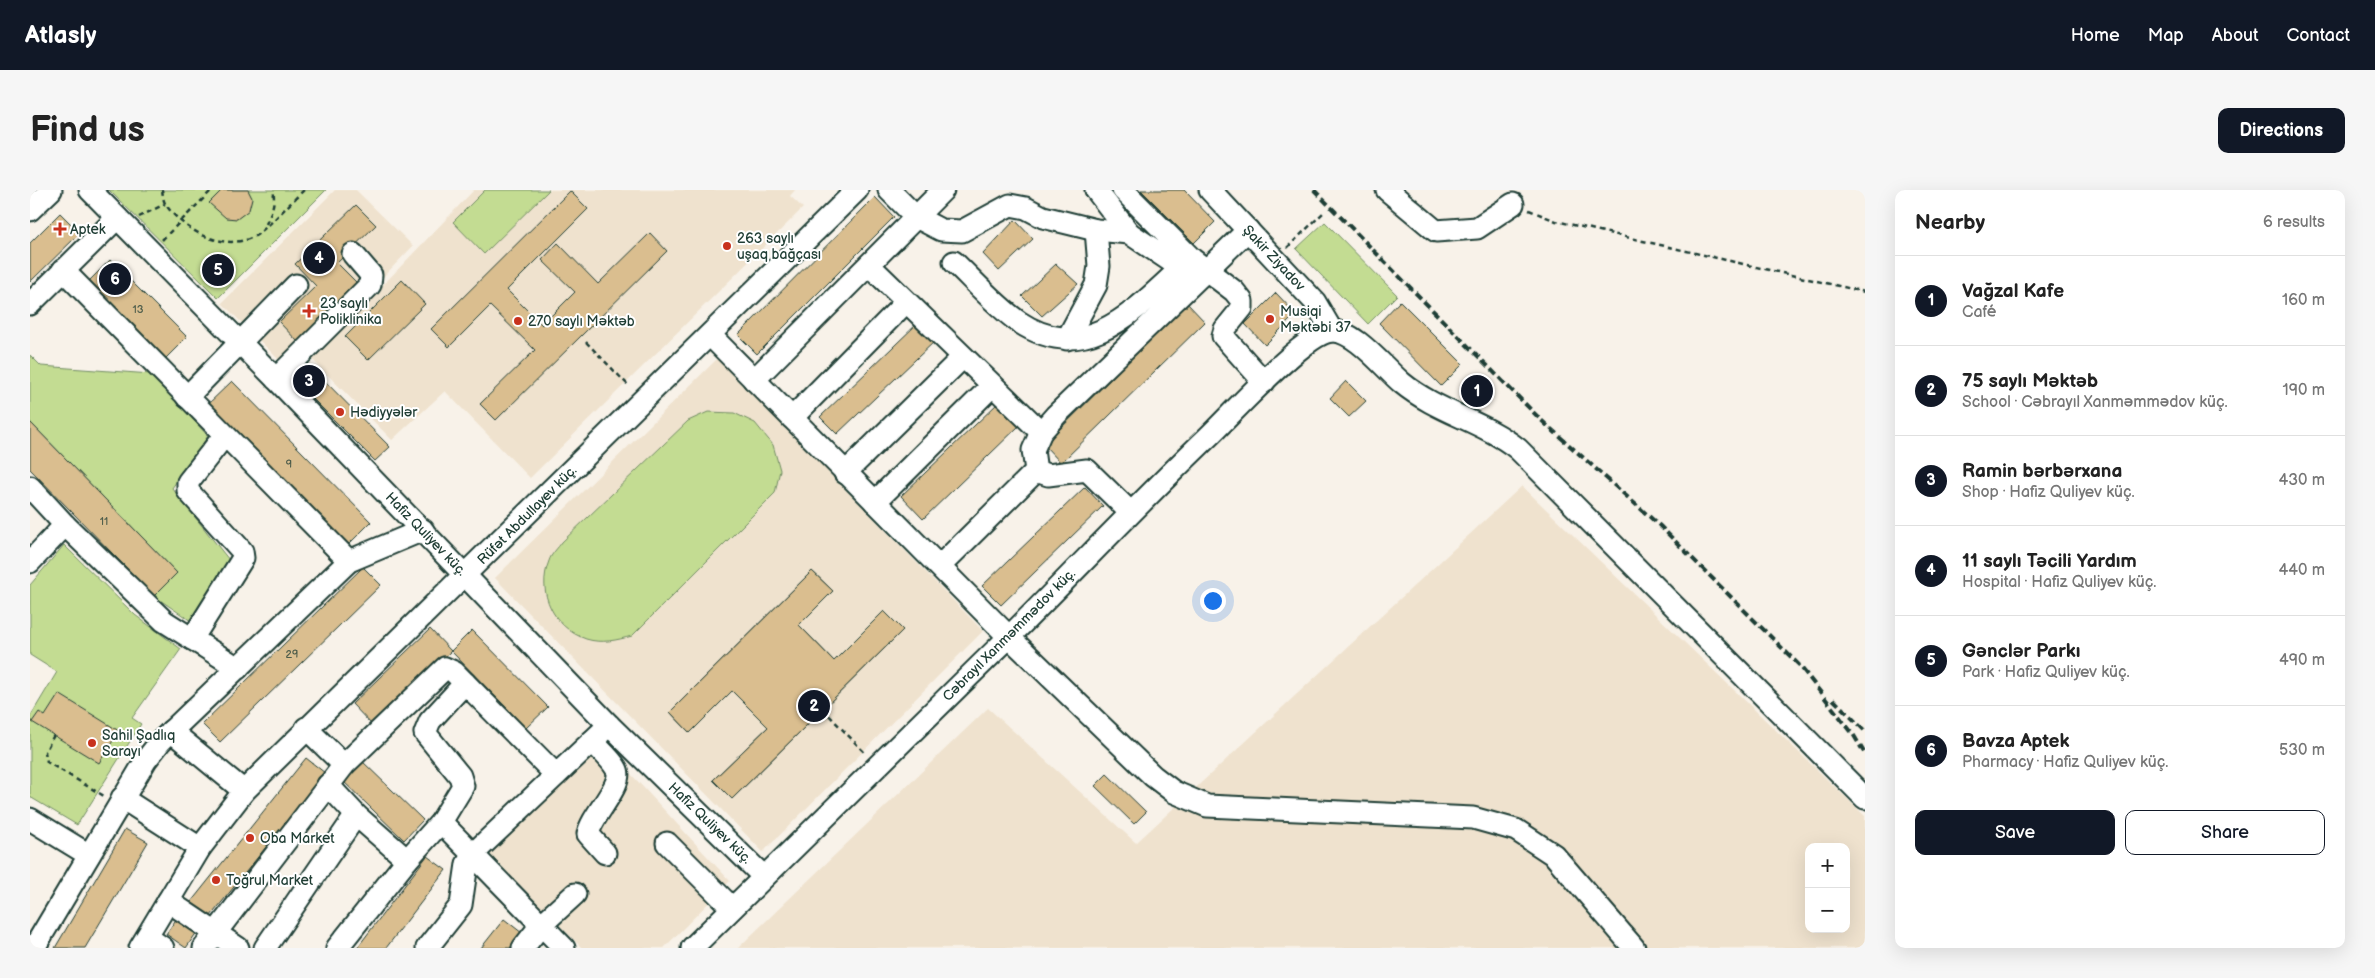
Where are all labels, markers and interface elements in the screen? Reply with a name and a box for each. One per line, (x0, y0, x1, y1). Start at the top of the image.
text: Atlasly (25, 21, 96, 50)
text: Home (2071, 25, 2120, 46)
text: Map (2148, 25, 2184, 46)
text: About (2212, 25, 2259, 46)
text: Contact (2287, 25, 2350, 46)
button: Directions (2218, 108, 2345, 153)
text: Find us (30, 109, 145, 152)
text: Nearby (1915, 210, 1985, 235)
text: 6 results (2263, 213, 2325, 232)
place label: Aptek (70, 221, 106, 238)
street label: Şakir Ziyadov (1239, 222, 1309, 295)
marker: Aptek (54, 223, 66, 235)
place label: 263 saylı uşaq bağçası (737, 230, 821, 263)
pin: 4 (303, 239, 335, 277)
marker: 263 saylı uşaq bağçası (721, 240, 733, 252)
pin: 5 (202, 251, 234, 289)
pin: 6 (99, 260, 131, 298)
text: Vağzal Kafe (1962, 280, 2064, 303)
text: 1 (1928, 291, 1934, 310)
text: 160 m (2282, 291, 2325, 310)
place label: 23 saylı Poliklinika (320, 295, 382, 328)
house number: 13 (132, 303, 144, 316)
place label: Musiqi Məktəbi 37 (1280, 303, 1351, 336)
text: Café (1962, 303, 1996, 322)
marker: 23 saylı Poliklinika (302, 304, 316, 318)
place label: 270 saylı Məktəb (528, 313, 635, 330)
marker: Musiqi Məktəbi 37 (1264, 313, 1276, 325)
marker: 270 saylı Məktəb (512, 315, 524, 327)
pin: 3 (293, 362, 325, 400)
text: 75 saylı Məktəb (1962, 370, 2098, 393)
pin: 1 (1461, 372, 1493, 410)
text: 2 (1926, 381, 1936, 400)
text: 190 m (2283, 381, 2325, 400)
text: School · Cəbrayıl Xanməmmədov küç. (1962, 393, 2228, 412)
place label: Hədiyyələr (350, 404, 418, 421)
marker: Hədiyyələr (334, 406, 346, 418)
house number: 9 (286, 458, 292, 471)
text: Ramin bərbərxana (1962, 460, 2122, 483)
street label: Rüfət Abdullayev küç. (474, 462, 580, 568)
text: 3 (1926, 471, 1936, 490)
text: 430 m (2278, 471, 2325, 490)
text: Shop · Hafiz Quliyev küç. (1962, 483, 2135, 502)
street label: Hafiz Quliyev küç. (382, 489, 470, 580)
house number: 11 (100, 515, 108, 528)
text: 11 saylı Təcili Yardım (1962, 550, 2137, 573)
text: 4 (1926, 561, 1936, 580)
text: 440 m (2279, 561, 2325, 580)
street label: Cəbrayıl Xanməmmədov küç. (939, 565, 1079, 705)
text: Hospital · Hafiz Quliyev küç. (1962, 573, 2156, 592)
your location (1200, 588, 1226, 614)
text: Gənclər Parkı (1962, 640, 2080, 663)
house number: 29 (286, 648, 298, 661)
text: 5 (1926, 651, 1936, 670)
text: 490 m (2279, 651, 2325, 670)
text: Park · Hafiz Quliyev küç. (1962, 663, 2130, 682)
pin: 2 (798, 687, 830, 725)
place label: Sahil Şadlıq Sarayı (102, 727, 175, 760)
text: Bavza Aptek (1962, 730, 2069, 753)
marker: Sahil Şadlıq Sarayı (86, 737, 98, 749)
text: 6 (1926, 741, 1936, 760)
text: 530 m (2279, 741, 2325, 760)
text: Pharmacy · Hafiz Quliyev küç. (1962, 753, 2168, 772)
street label: Hafiz Quliyev küç. (665, 779, 756, 867)
button: Save (1915, 810, 2115, 855)
button: Share (2125, 810, 2325, 855)
place label: Oba Market (260, 830, 335, 847)
marker: Oba Market (244, 832, 256, 844)
map controls (1805, 843, 1850, 933)
button: + (1805, 843, 1850, 888)
place label: Toğrul Market (226, 872, 314, 889)
marker: Toğrul Market (210, 874, 222, 886)
button: − (1805, 888, 1850, 933)

